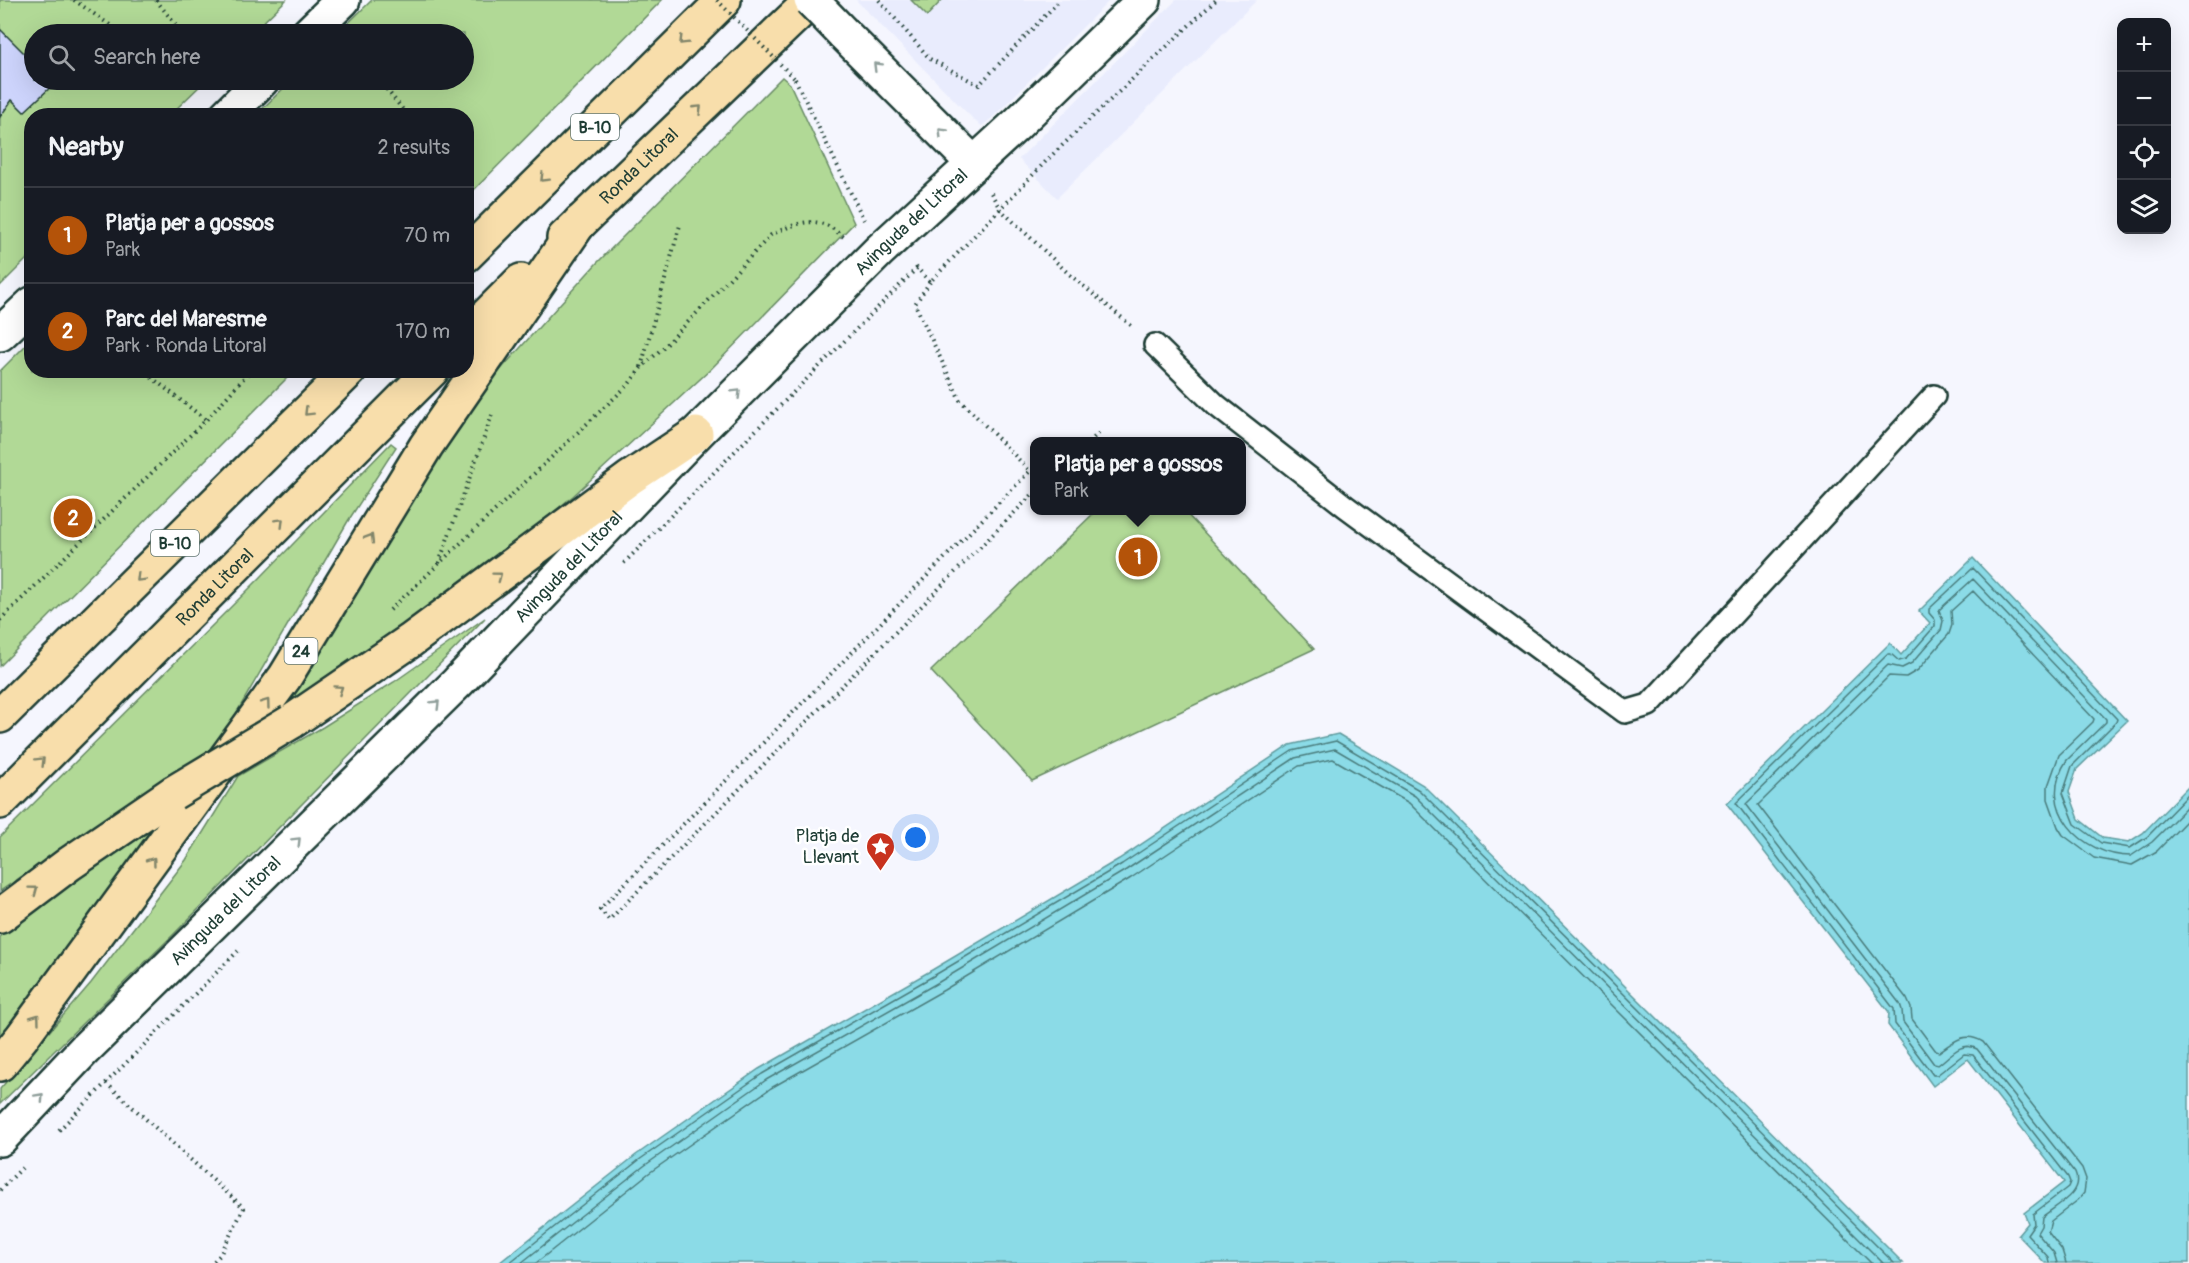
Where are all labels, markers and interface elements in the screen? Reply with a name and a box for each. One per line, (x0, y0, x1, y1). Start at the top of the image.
map controls (2117, 18, 2171, 234)
button: + (2117, 18, 2171, 72)
search box (24, 24, 474, 90)
one-way arrow (679, 34, 690, 45)
icon: search (45, 41, 78, 74)
text: Search here (93, 43, 200, 71)
one-way arrow (873, 63, 884, 74)
button: − (2117, 72, 2171, 126)
one-way arrow (692, 105, 702, 116)
road number: B-10 (571, 114, 619, 140)
street label: Ronda Litoral (595, 123, 684, 210)
button: locate (2117, 126, 2171, 180)
one-way arrow (938, 128, 948, 139)
text: Nearby (48, 131, 124, 163)
text: 2 results (378, 135, 450, 160)
street label: Avinguda del Litoral (850, 164, 973, 281)
one-way arrow (540, 172, 551, 182)
button: layers (2117, 180, 2171, 234)
text: Platja per a gossos (105, 209, 274, 237)
text: 1 (64, 223, 71, 248)
text: 70 m (404, 223, 450, 248)
text: Park (105, 237, 140, 262)
text: Parc del Maresme (105, 305, 267, 333)
text: 2 (62, 319, 73, 344)
text: 170 m (396, 319, 450, 344)
text: Park · Ronda Litoral (105, 333, 267, 358)
one-way arrow (730, 389, 741, 400)
one-way arrow (304, 405, 315, 415)
popup (1030, 437, 1246, 515)
text: Platja per a gossos (1054, 450, 1222, 478)
text: Park (1054, 478, 1089, 503)
pin: 2 (54, 496, 92, 540)
street label: Avinguda del Litoral (510, 506, 628, 628)
one-way arrow (272, 519, 283, 530)
road number: B-10 (151, 530, 199, 556)
one-way arrow (363, 534, 375, 544)
pin: 1 (1118, 534, 1158, 580)
street label: Ronda Litoral (172, 544, 259, 631)
one-way arrow (136, 571, 147, 582)
one-way arrow (491, 572, 502, 583)
road number: 24 (284, 638, 318, 664)
one-way arrow (332, 685, 343, 696)
one-way arrow (259, 699, 270, 710)
one-way arrow (429, 700, 440, 711)
one-way arrow (34, 757, 45, 768)
your location (901, 823, 930, 852)
place label: Platja de Llevant (795, 825, 860, 869)
place icon: Platja de Llevant (864, 830, 896, 872)
one-way arrow (290, 837, 301, 848)
street label: Avinguda del Litoral (166, 851, 286, 971)
one-way arrow (144, 856, 155, 867)
one-way arrow (28, 886, 39, 897)
one-way arrow (29, 1014, 40, 1025)
one-way arrow (33, 1093, 44, 1103)

